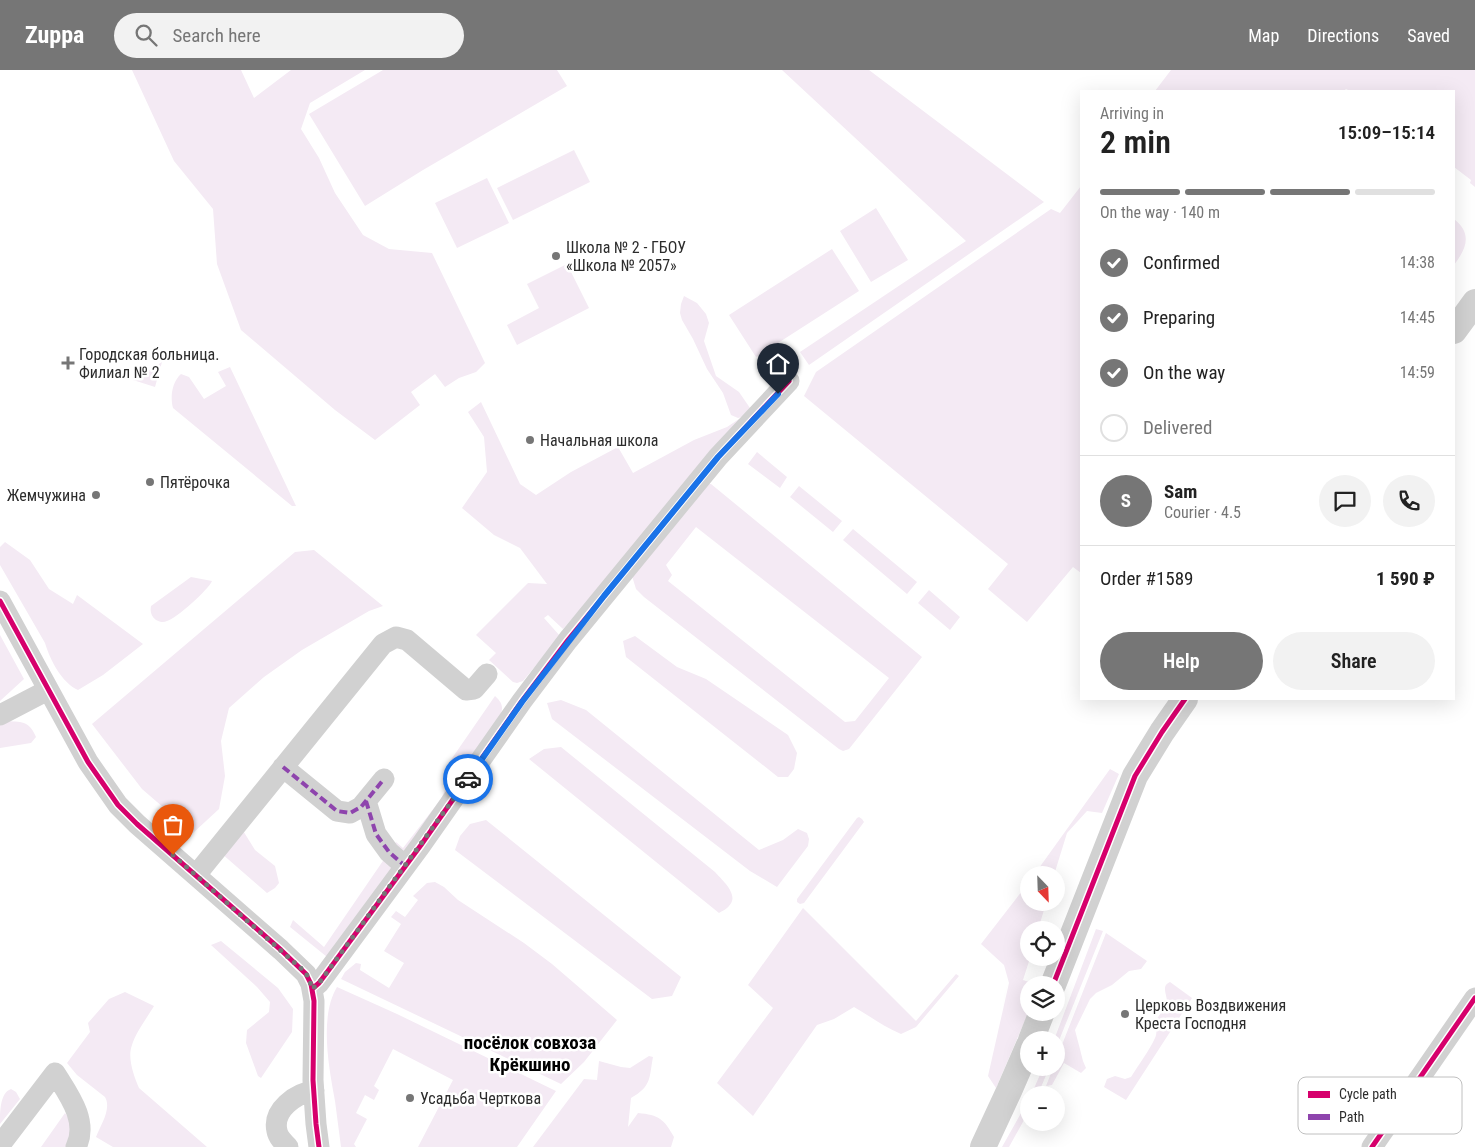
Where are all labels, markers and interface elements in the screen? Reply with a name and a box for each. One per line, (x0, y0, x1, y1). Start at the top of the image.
search box (114, 13, 464, 58)
text: Zuppa (25, 21, 84, 49)
icon: search (132, 21, 160, 49)
text: Search here (172, 24, 261, 47)
text: Map (1248, 25, 1279, 46)
text: Directions (1307, 25, 1379, 46)
text: Saved (1407, 25, 1450, 46)
text: Arriving in (1100, 104, 1164, 123)
text: 15:09–15:14 (1338, 121, 1435, 144)
text: 2 min (1100, 123, 1171, 161)
text: On the way · 140 m (1100, 203, 1220, 222)
place label: Школа № 2 - ГБОУ «Школа № 2057» (566, 238, 686, 275)
icon: check (1100, 249, 1128, 277)
marker: Школа № 2 - ГБОУ «Школа № 2057» (550, 250, 562, 262)
text: Confirmed (1143, 251, 1220, 274)
text: 14:38 (1400, 253, 1435, 272)
icon: check (1100, 304, 1128, 332)
text: Preparing (1143, 306, 1215, 329)
text: 14:45 (1400, 308, 1435, 327)
pin (757, 343, 799, 394)
place label: Городская больница. Филиал № 2 (79, 345, 220, 382)
icon: home (764, 350, 792, 378)
marker: Городская больница. Филиал № 2 (61, 356, 75, 370)
icon: check (1100, 359, 1128, 387)
text: On the way (1143, 361, 1225, 384)
text: 14:59 (1400, 363, 1435, 382)
text: Delivered (1143, 416, 1212, 439)
place label: Начальная школа (540, 431, 658, 450)
marker: Начальная школа (524, 434, 536, 446)
place label: Пятёрочка (160, 473, 230, 492)
button: chat (1319, 475, 1371, 527)
button: phone (1383, 475, 1435, 527)
marker: Пятёрочка (144, 476, 156, 488)
text: Sam (1164, 480, 1197, 503)
place label: Жемчужина (7, 486, 86, 505)
marker: Жемчужина (90, 489, 102, 501)
text: S (1121, 489, 1131, 512)
text: Courier · 4.5 (1164, 503, 1241, 522)
text: Order #1589 (1100, 567, 1193, 590)
text: 1 590 ₽ (1376, 567, 1435, 590)
button: Help (1100, 632, 1263, 690)
button: Share (1273, 632, 1435, 690)
courier (443, 754, 493, 804)
icon: car (454, 765, 482, 793)
pin (152, 804, 194, 855)
icon: bag (159, 811, 187, 839)
north arrow (1020, 866, 1065, 911)
map controls (1020, 866, 1065, 1131)
button: locate (1020, 921, 1065, 966)
button: layers (1020, 976, 1065, 1021)
place label: Церковь Воздвижения Креста Господня (1135, 996, 1286, 1033)
marker: Церковь Воздвижения Креста Господня (1119, 1008, 1131, 1020)
district label: посёлок совхоза Крёкшино (464, 1031, 596, 1076)
button: + (1020, 1031, 1065, 1076)
legend (1298, 1077, 1462, 1134)
button: − (1020, 1086, 1065, 1131)
text: Cycle path (1339, 1086, 1397, 1102)
place label: Усадьба Черткова (420, 1089, 541, 1108)
marker: Усадьба Черткова (404, 1092, 416, 1104)
text: Path (1339, 1109, 1364, 1125)

